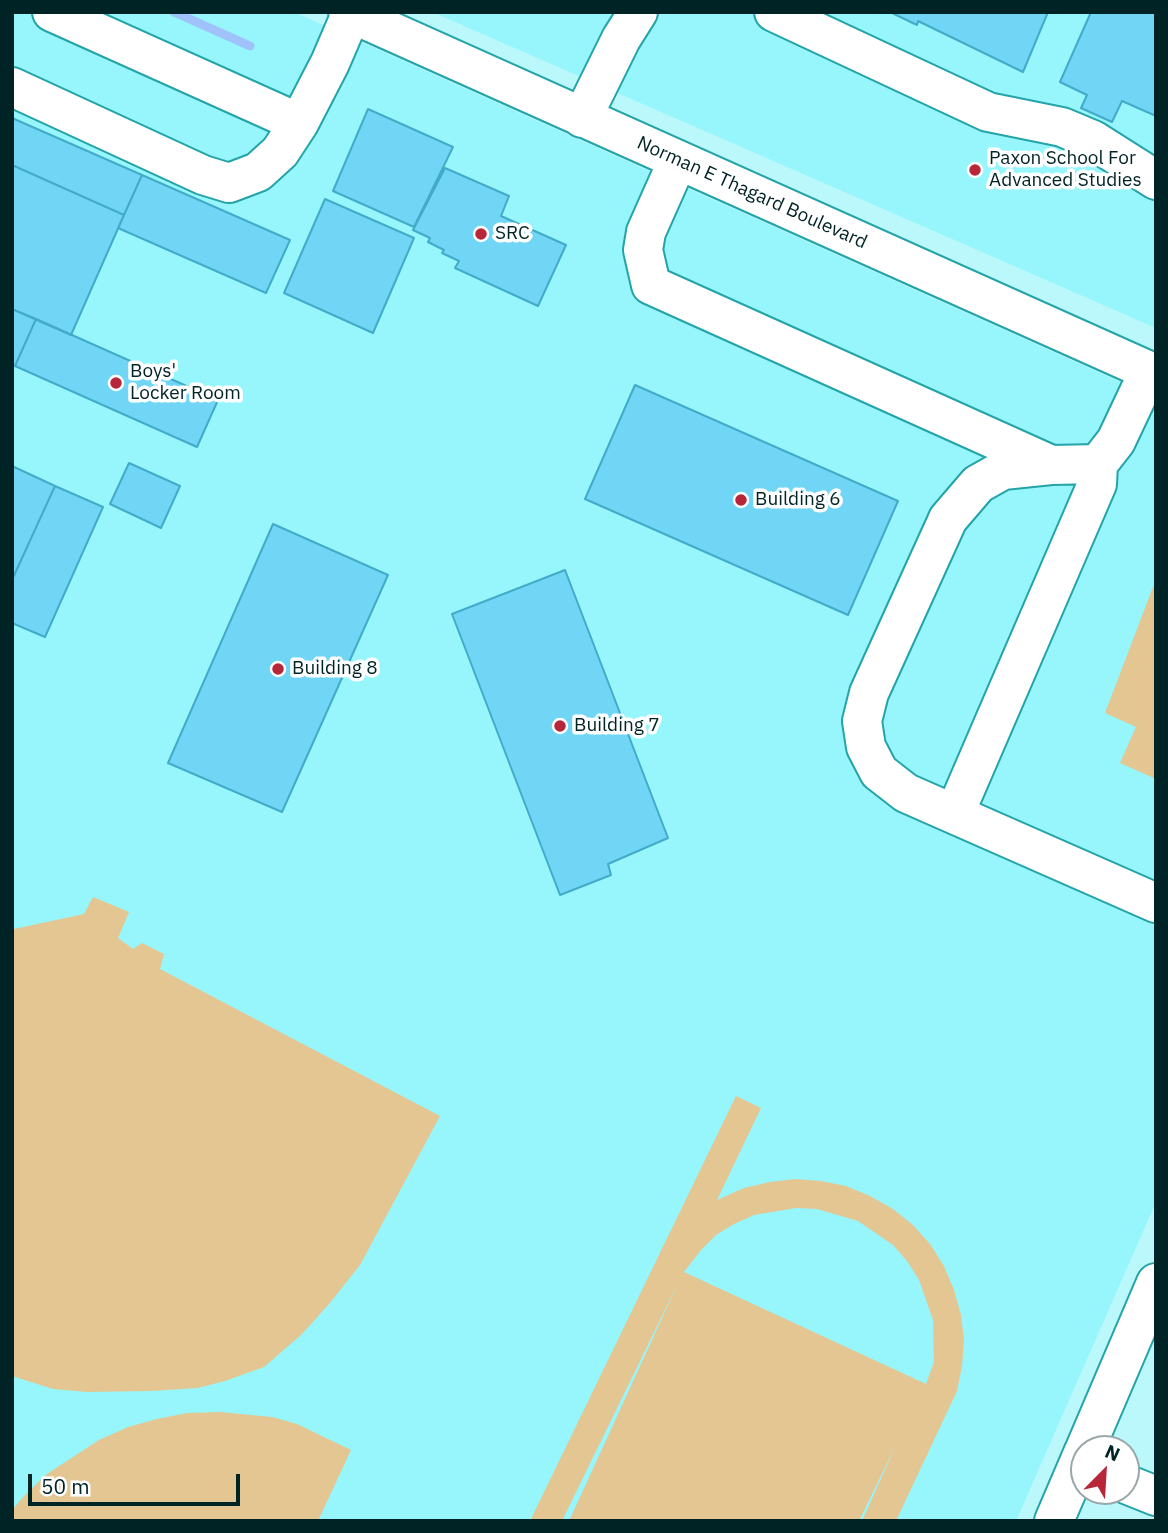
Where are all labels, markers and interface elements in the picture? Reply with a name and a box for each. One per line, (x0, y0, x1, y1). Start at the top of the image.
street label: Norman E Thagard Boulevard (633, 132, 871, 254)
place label: Paxon School For Advanced Studies (989, 148, 1142, 192)
marker: Paxon School For Advanced Studies (967, 162, 983, 178)
place label: SRC (495, 223, 530, 245)
marker: SRC (473, 226, 489, 242)
place label: Boys' Locker Room (130, 361, 241, 405)
marker: Boys' Locker Room (108, 375, 124, 391)
place label: Building 6 (755, 489, 841, 511)
marker: Building 6 (733, 492, 749, 508)
place label: Building 8 (292, 658, 378, 680)
marker: Building 8 (270, 661, 286, 677)
place label: Building 7 (574, 715, 660, 737)
marker: Building 7 (552, 718, 568, 734)
north arrow (1070, 1435, 1140, 1505)
text: N (1102, 1439, 1124, 1466)
scale bar (32, 1460, 243, 1504)
text: 50 m (41, 1472, 90, 1500)

